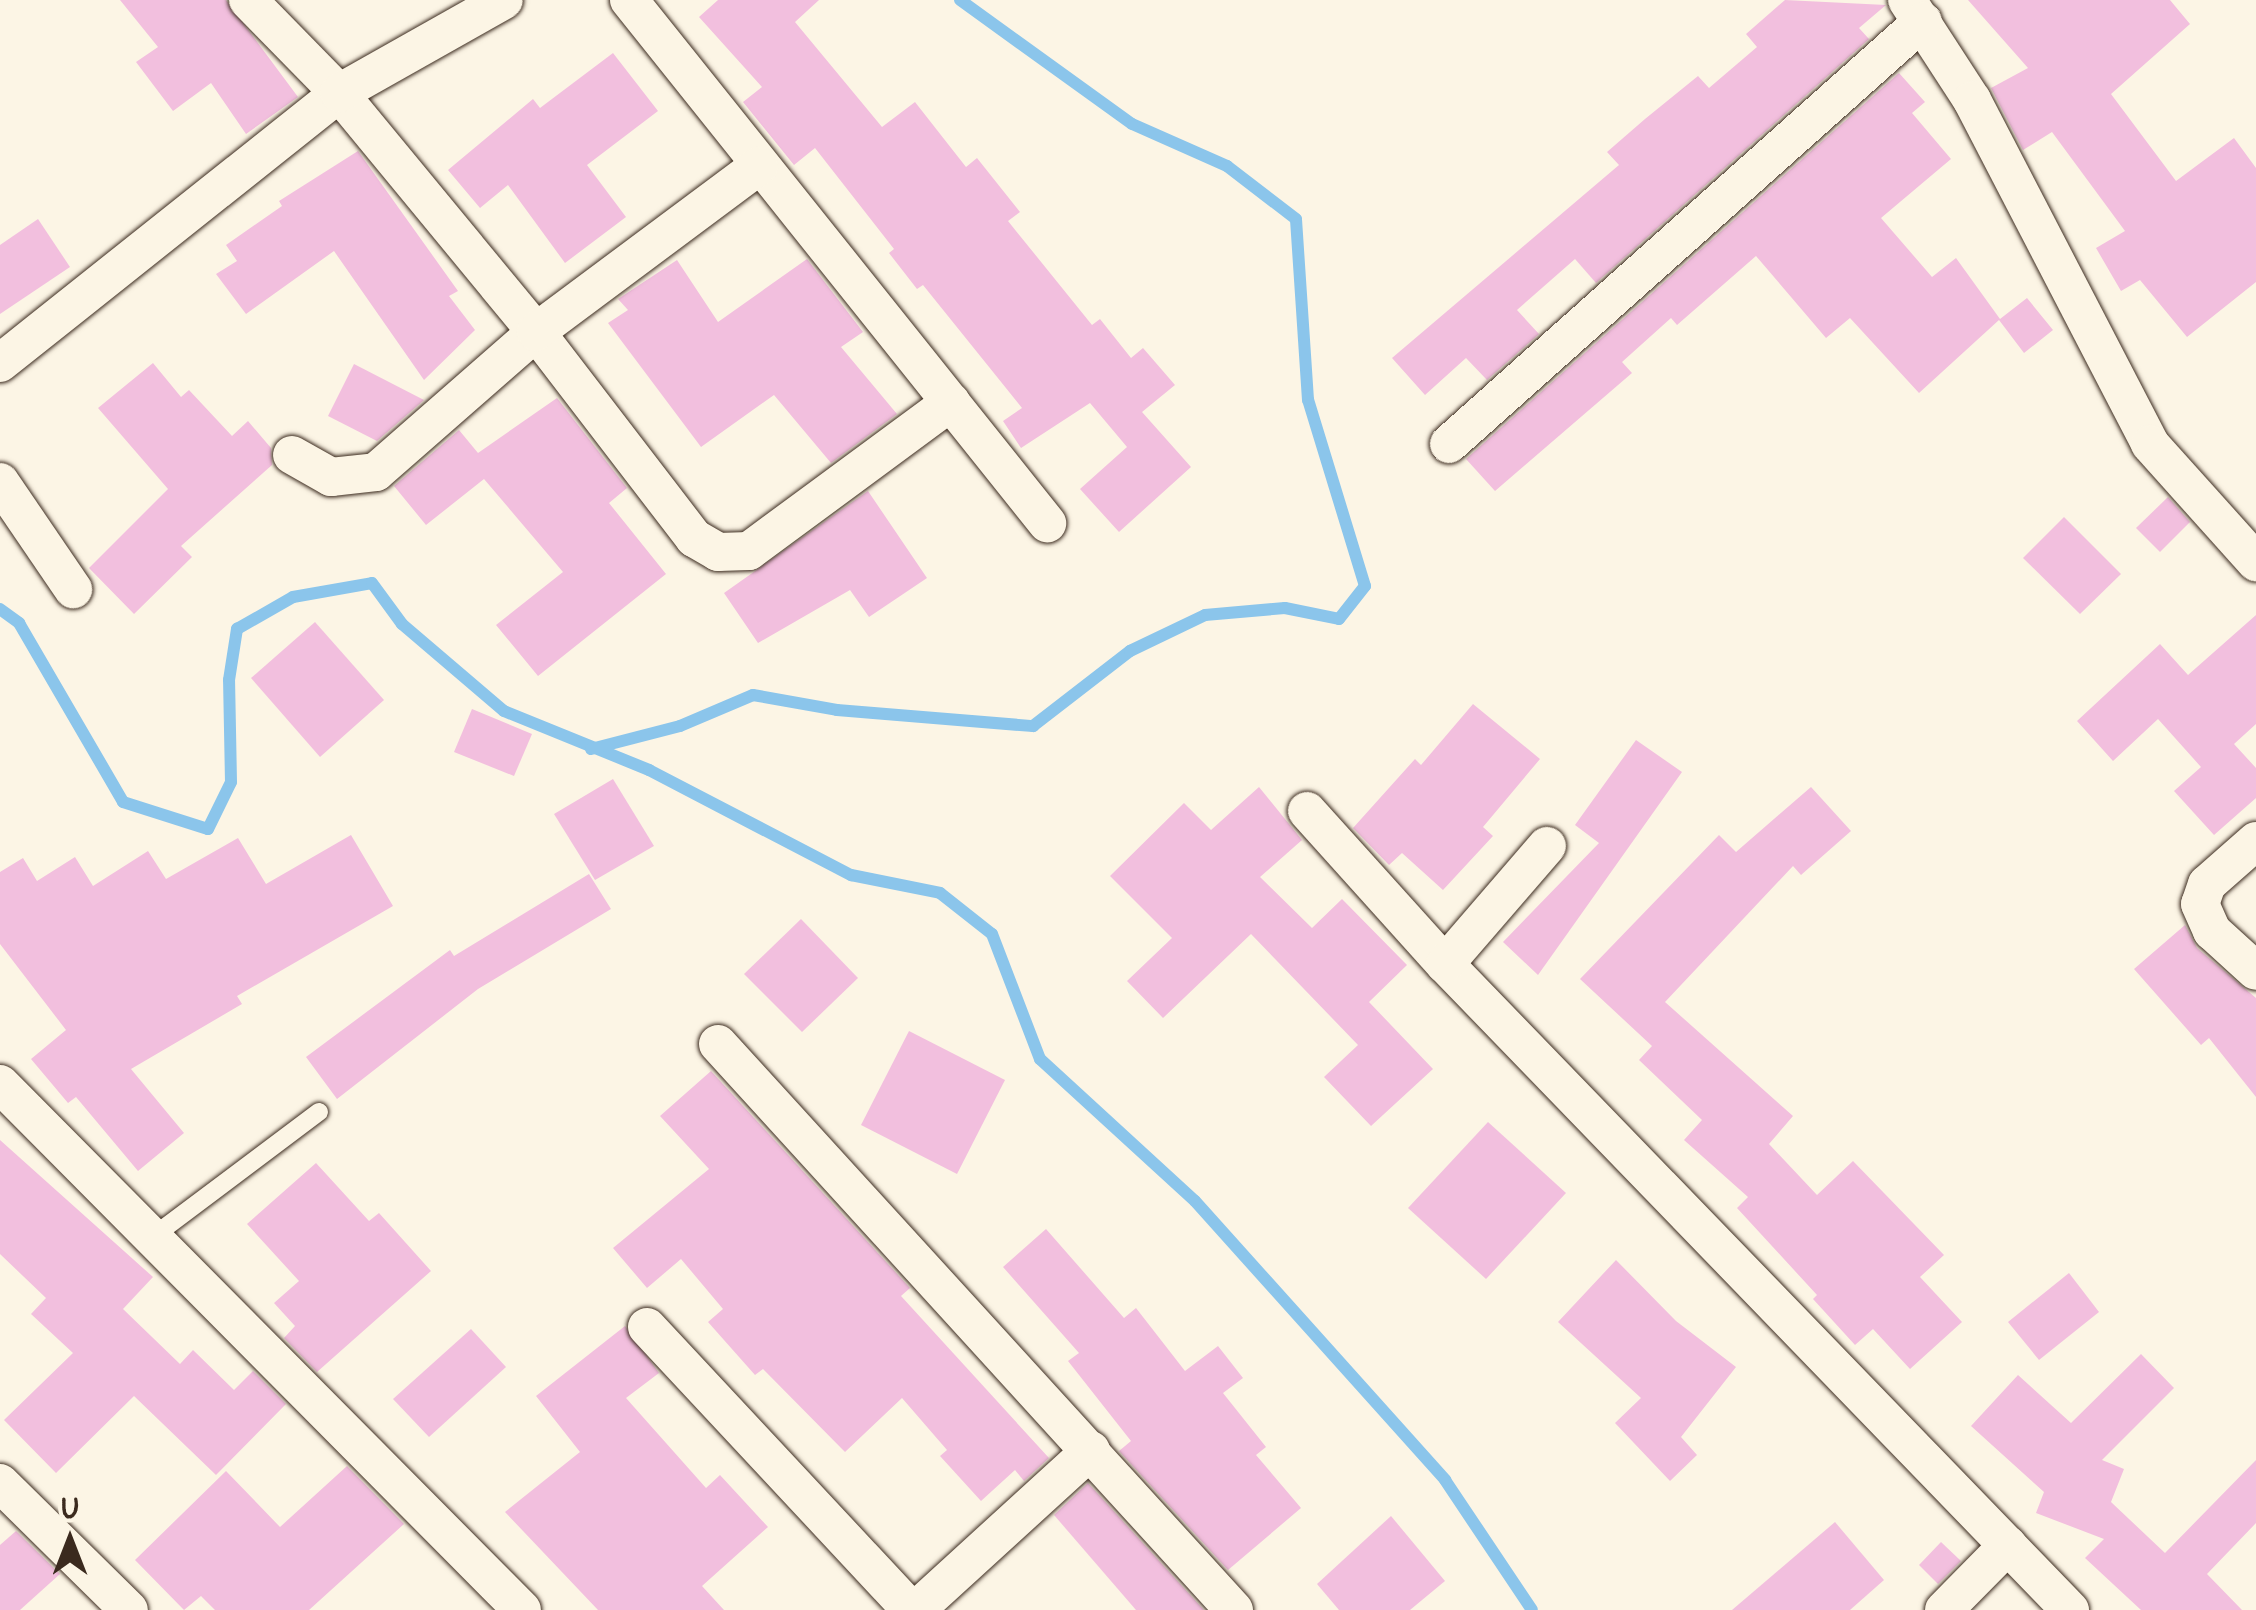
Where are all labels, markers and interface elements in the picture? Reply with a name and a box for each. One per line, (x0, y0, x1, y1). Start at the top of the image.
north arrow (20, 1490, 120, 1590)
text: U (61, 1492, 79, 1527)

